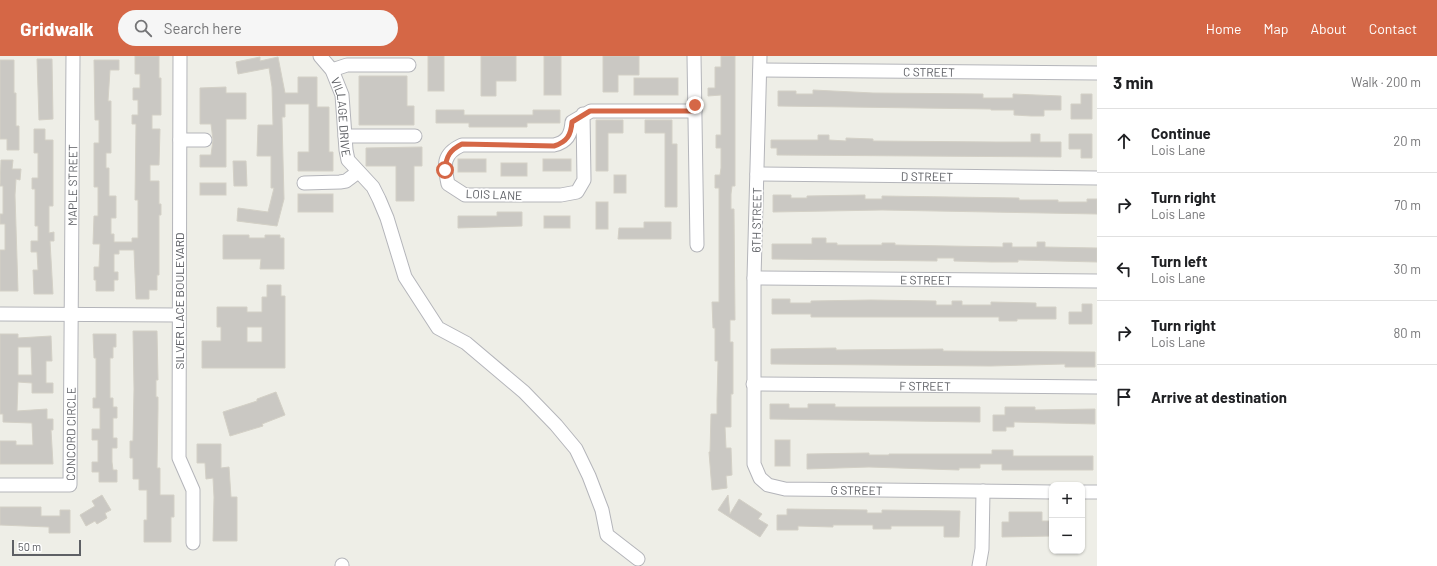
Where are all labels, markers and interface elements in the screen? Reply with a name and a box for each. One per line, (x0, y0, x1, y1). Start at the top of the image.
search box (118, 10, 398, 46)
text: Gridwalk (20, 17, 94, 40)
icon: search (132, 17, 154, 39)
text: Search here (164, 19, 242, 37)
text: Home (1206, 20, 1242, 37)
text: Map (1264, 20, 1288, 37)
text: About (1310, 20, 1347, 37)
text: Contact (1369, 20, 1417, 37)
street label: C STREET (903, 64, 955, 79)
text: 3 min (1113, 72, 1153, 92)
text: Walk · 200 m (1351, 74, 1421, 90)
street label: VILLAGE DRIVE (329, 75, 354, 158)
route end (686, 96, 704, 114)
text: Continue (1151, 124, 1211, 142)
icon: ahead (1113, 130, 1135, 152)
text: 20 m (1393, 133, 1421, 149)
text: Lois Lane (1151, 142, 1206, 158)
street label: MAPLE STREET (65, 144, 79, 226)
route start (436, 161, 454, 179)
street label: D STREET (901, 169, 953, 183)
street label: LOIS LANE (465, 186, 523, 202)
street label: 6TH STREET (748, 187, 764, 253)
text: Turn right (1151, 188, 1216, 206)
icon: right (1113, 194, 1135, 216)
text: 70 m (1394, 197, 1421, 213)
text: Lois Lane (1151, 206, 1206, 222)
street label: SILVER LACE BOULEVARD (172, 233, 186, 369)
text: Turn left (1151, 252, 1207, 270)
icon: left (1113, 258, 1135, 280)
text: 30 m (1394, 261, 1421, 277)
text: Lois Lane (1151, 270, 1206, 286)
street label: E STREET (900, 272, 952, 287)
text: Turn right (1151, 316, 1216, 334)
icon: right (1113, 322, 1135, 344)
text: 80 m (1394, 325, 1421, 341)
text: Lois Lane (1151, 334, 1206, 350)
street label: F STREET (899, 378, 951, 393)
icon: arrive (1113, 386, 1135, 408)
street label: CONCORD CIRCLE (63, 387, 78, 481)
text: Arrive at destination (1151, 388, 1287, 406)
map controls (1049, 482, 1085, 554)
button: + (1049, 482, 1085, 518)
street label: G STREET (830, 483, 883, 497)
button: − (1049, 518, 1085, 554)
scale bar (12, 538, 81, 557)
text: 50 m (18, 540, 41, 553)

